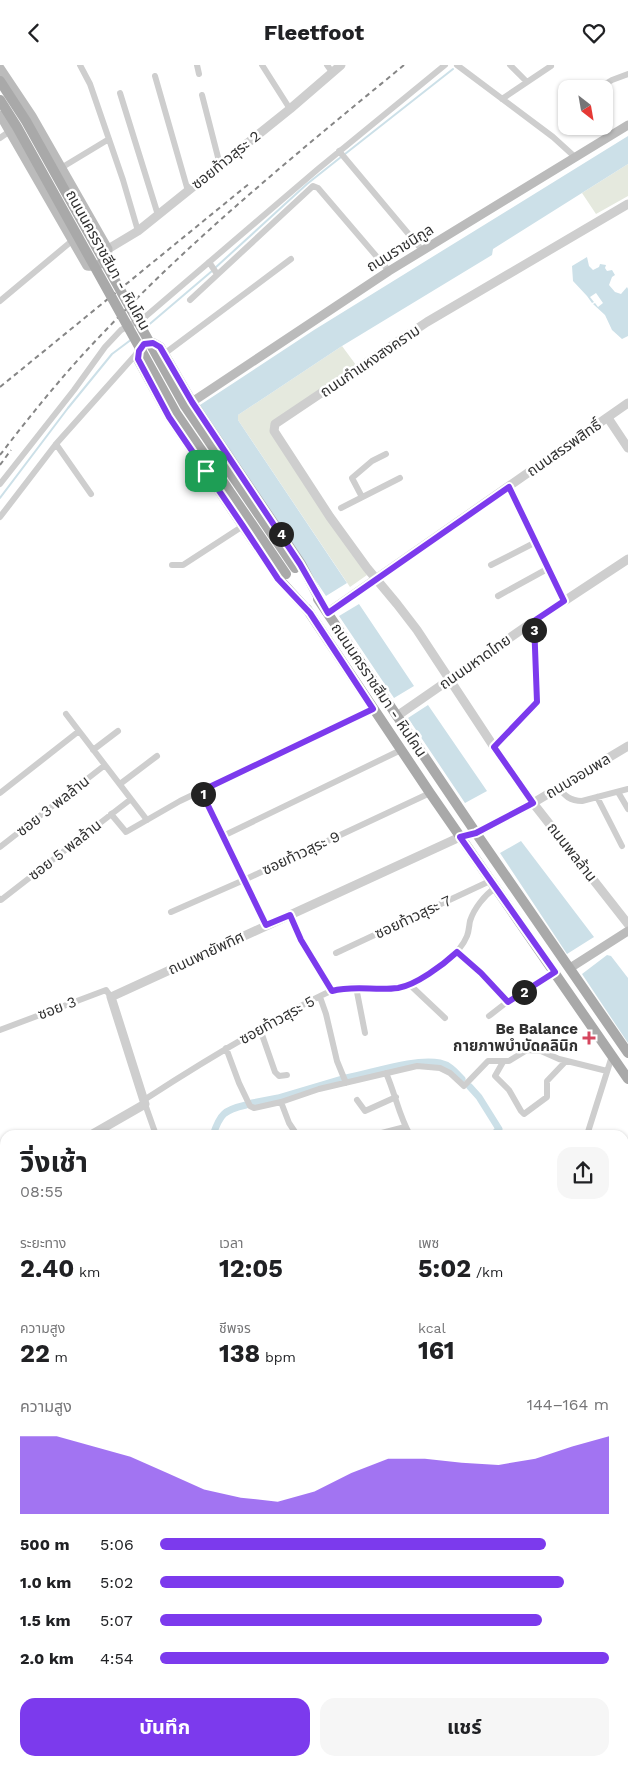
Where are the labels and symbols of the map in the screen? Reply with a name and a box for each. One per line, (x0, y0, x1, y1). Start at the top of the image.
north arrow (558, 80, 612, 135)
street label: ซอยท้าวสุระ 2 (188, 127, 264, 193)
street label: ถนนนครราชสีมา - หินโคน (62, 187, 154, 333)
street label: ถนนราชนิกูล (363, 220, 437, 276)
street label: ถนนกำแหงสงคราม (317, 321, 423, 401)
street label: ถนนสรรพสิทธิ์ (523, 415, 605, 480)
pin (185, 450, 227, 492)
pin: 4 (268, 521, 294, 547)
pin: 3 (522, 617, 546, 643)
street label: ถนนนครราชสีมา - หินโคน (328, 620, 430, 760)
street label: ถนนมหาดไทย (436, 631, 514, 693)
street label: ถนนจอมพล (542, 750, 614, 802)
street label: ซอย 3 พลล้าน (13, 772, 93, 840)
pin: 1 (190, 781, 216, 807)
street label: ซอย 5 พลล้าน (25, 816, 105, 884)
street label: ถนนพลล้าน (543, 819, 601, 885)
street label: ซอยท้าวสุระ 9 (259, 827, 343, 879)
street label: ซอยท้าวสุระ 7 (372, 891, 454, 943)
street label: ถนนพายัพทิศ (165, 928, 247, 978)
pin: 2 (512, 979, 536, 1005)
street label: ซอย 3 (35, 992, 79, 1024)
street label: ซอยท้าวสุระ 5 (236, 992, 318, 1048)
place label: Be Balance กายภาพบำบัดคลินิก (453, 1020, 578, 1055)
marker: Be Balance กายภาพบำบัดคลินิก (582, 1031, 596, 1045)

